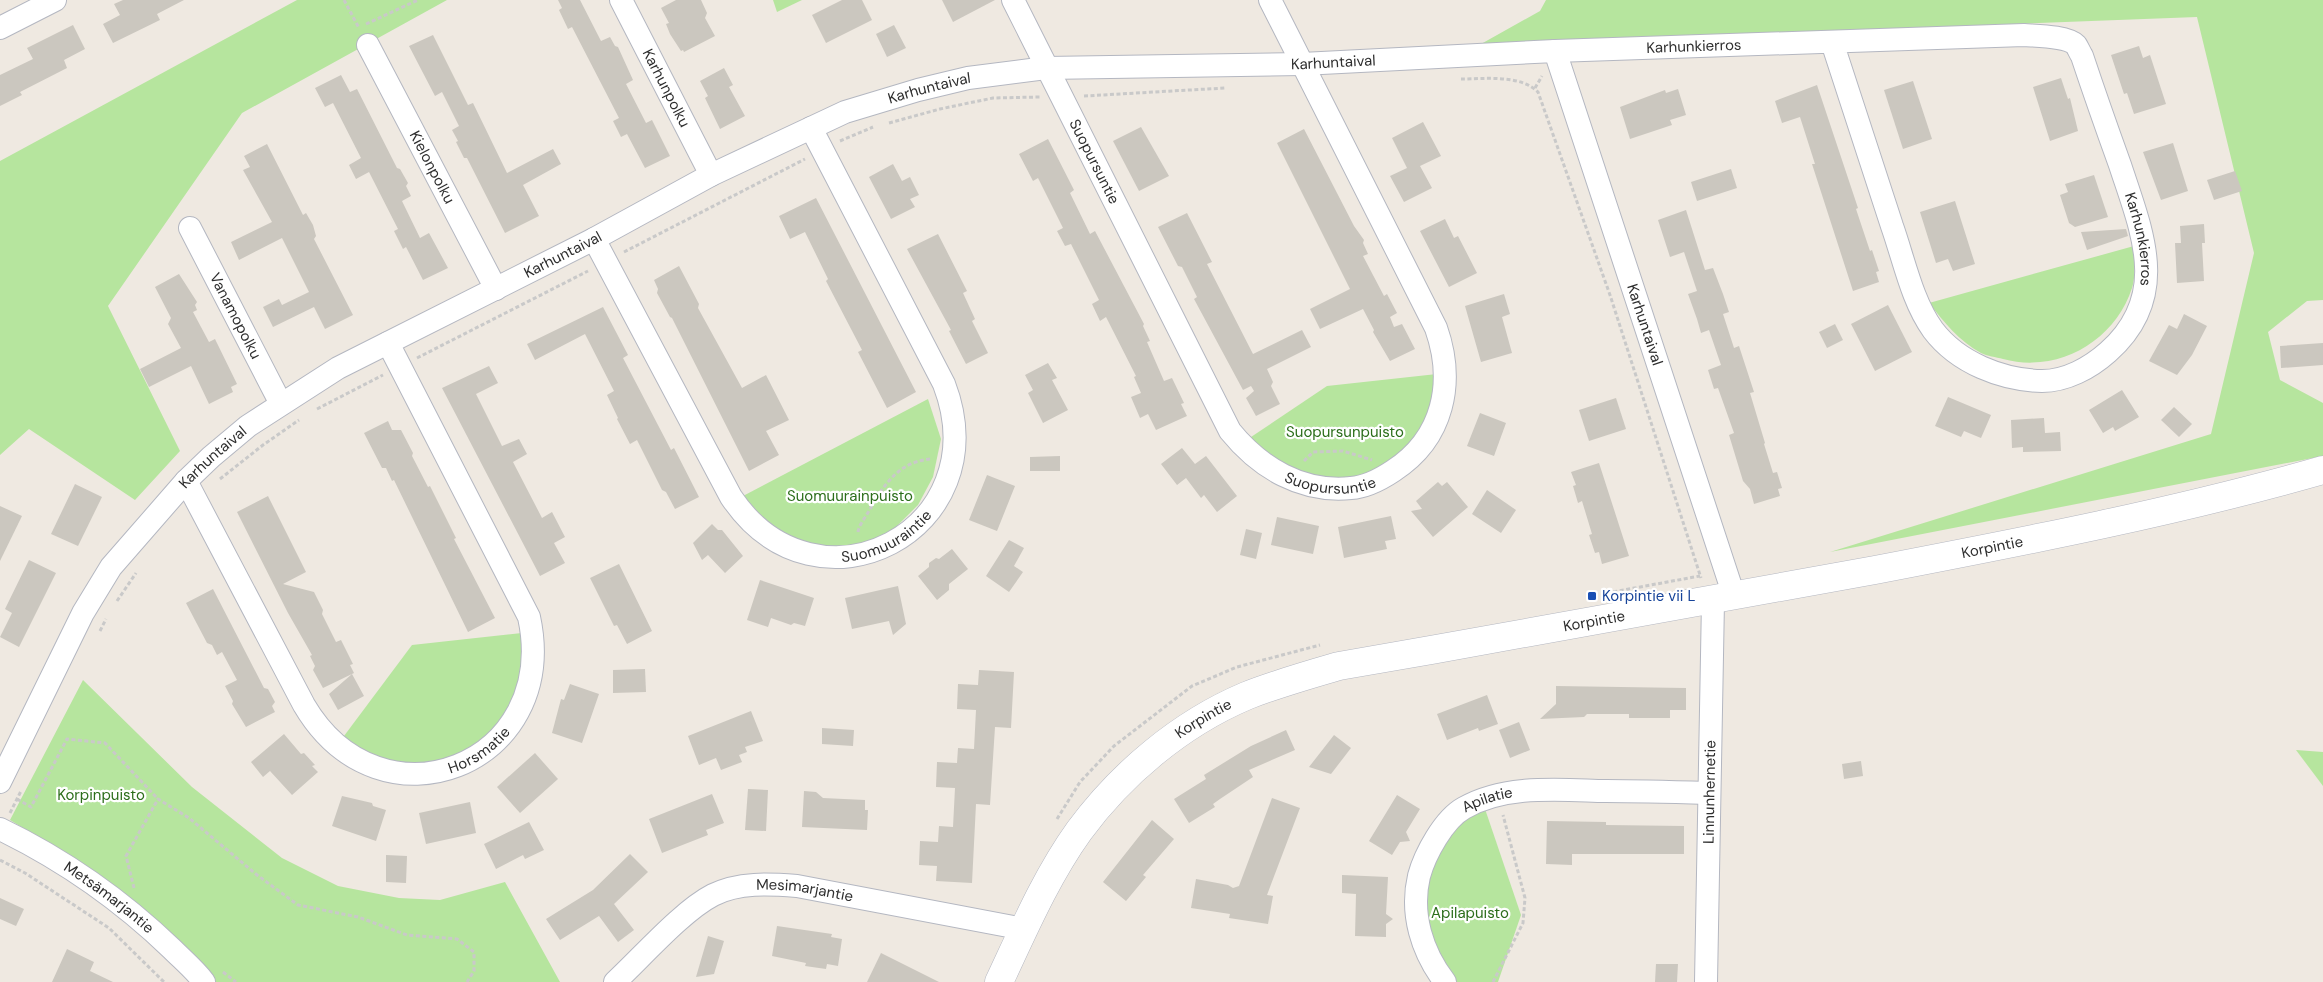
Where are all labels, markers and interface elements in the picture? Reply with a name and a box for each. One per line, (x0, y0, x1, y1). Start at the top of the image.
street label: Karhunkierros (1646, 35, 1742, 58)
street label: Karhunpolku (638, 45, 695, 131)
street label: Karhuntaival (1291, 50, 1376, 74)
street label: Karhuntaival (885, 68, 972, 109)
street label: Suopursuntie (1065, 116, 1124, 208)
street label: Kielonpolku (405, 127, 459, 207)
street label: Karhunkierros (2120, 190, 2156, 287)
street label: Karhuntaival (520, 227, 605, 283)
street label: Vanamopolku (205, 269, 266, 362)
street label: Karhuntaival (1622, 281, 1668, 368)
street label: Karhuntaival (174, 421, 251, 493)
park label: Suopursunpuisto (1286, 422, 1404, 442)
street label: Suopursuntie (1281, 467, 1379, 499)
park label: Suomuurainpuisto (787, 486, 913, 506)
street label: Suomuuraintie (840, 506, 936, 567)
street label: Korpintie (1960, 531, 2025, 563)
place label: Korpintie vii L (1602, 586, 1695, 606)
marker: Korpintie vii L (1586, 590, 1598, 602)
street label: Korpintie (1562, 606, 1626, 636)
street label: Korpintie (1171, 694, 1235, 743)
street label: Horsmatie (445, 723, 515, 778)
street label: Linnunhernetie (1699, 740, 1720, 844)
street label: Apilatie (1458, 782, 1514, 817)
park label: Korpinpuisto (57, 785, 145, 805)
street label: Metsämarjantie (60, 857, 158, 938)
street label: Mesimarjantie (756, 874, 855, 906)
park label: Apilapuisto (1431, 903, 1509, 923)

